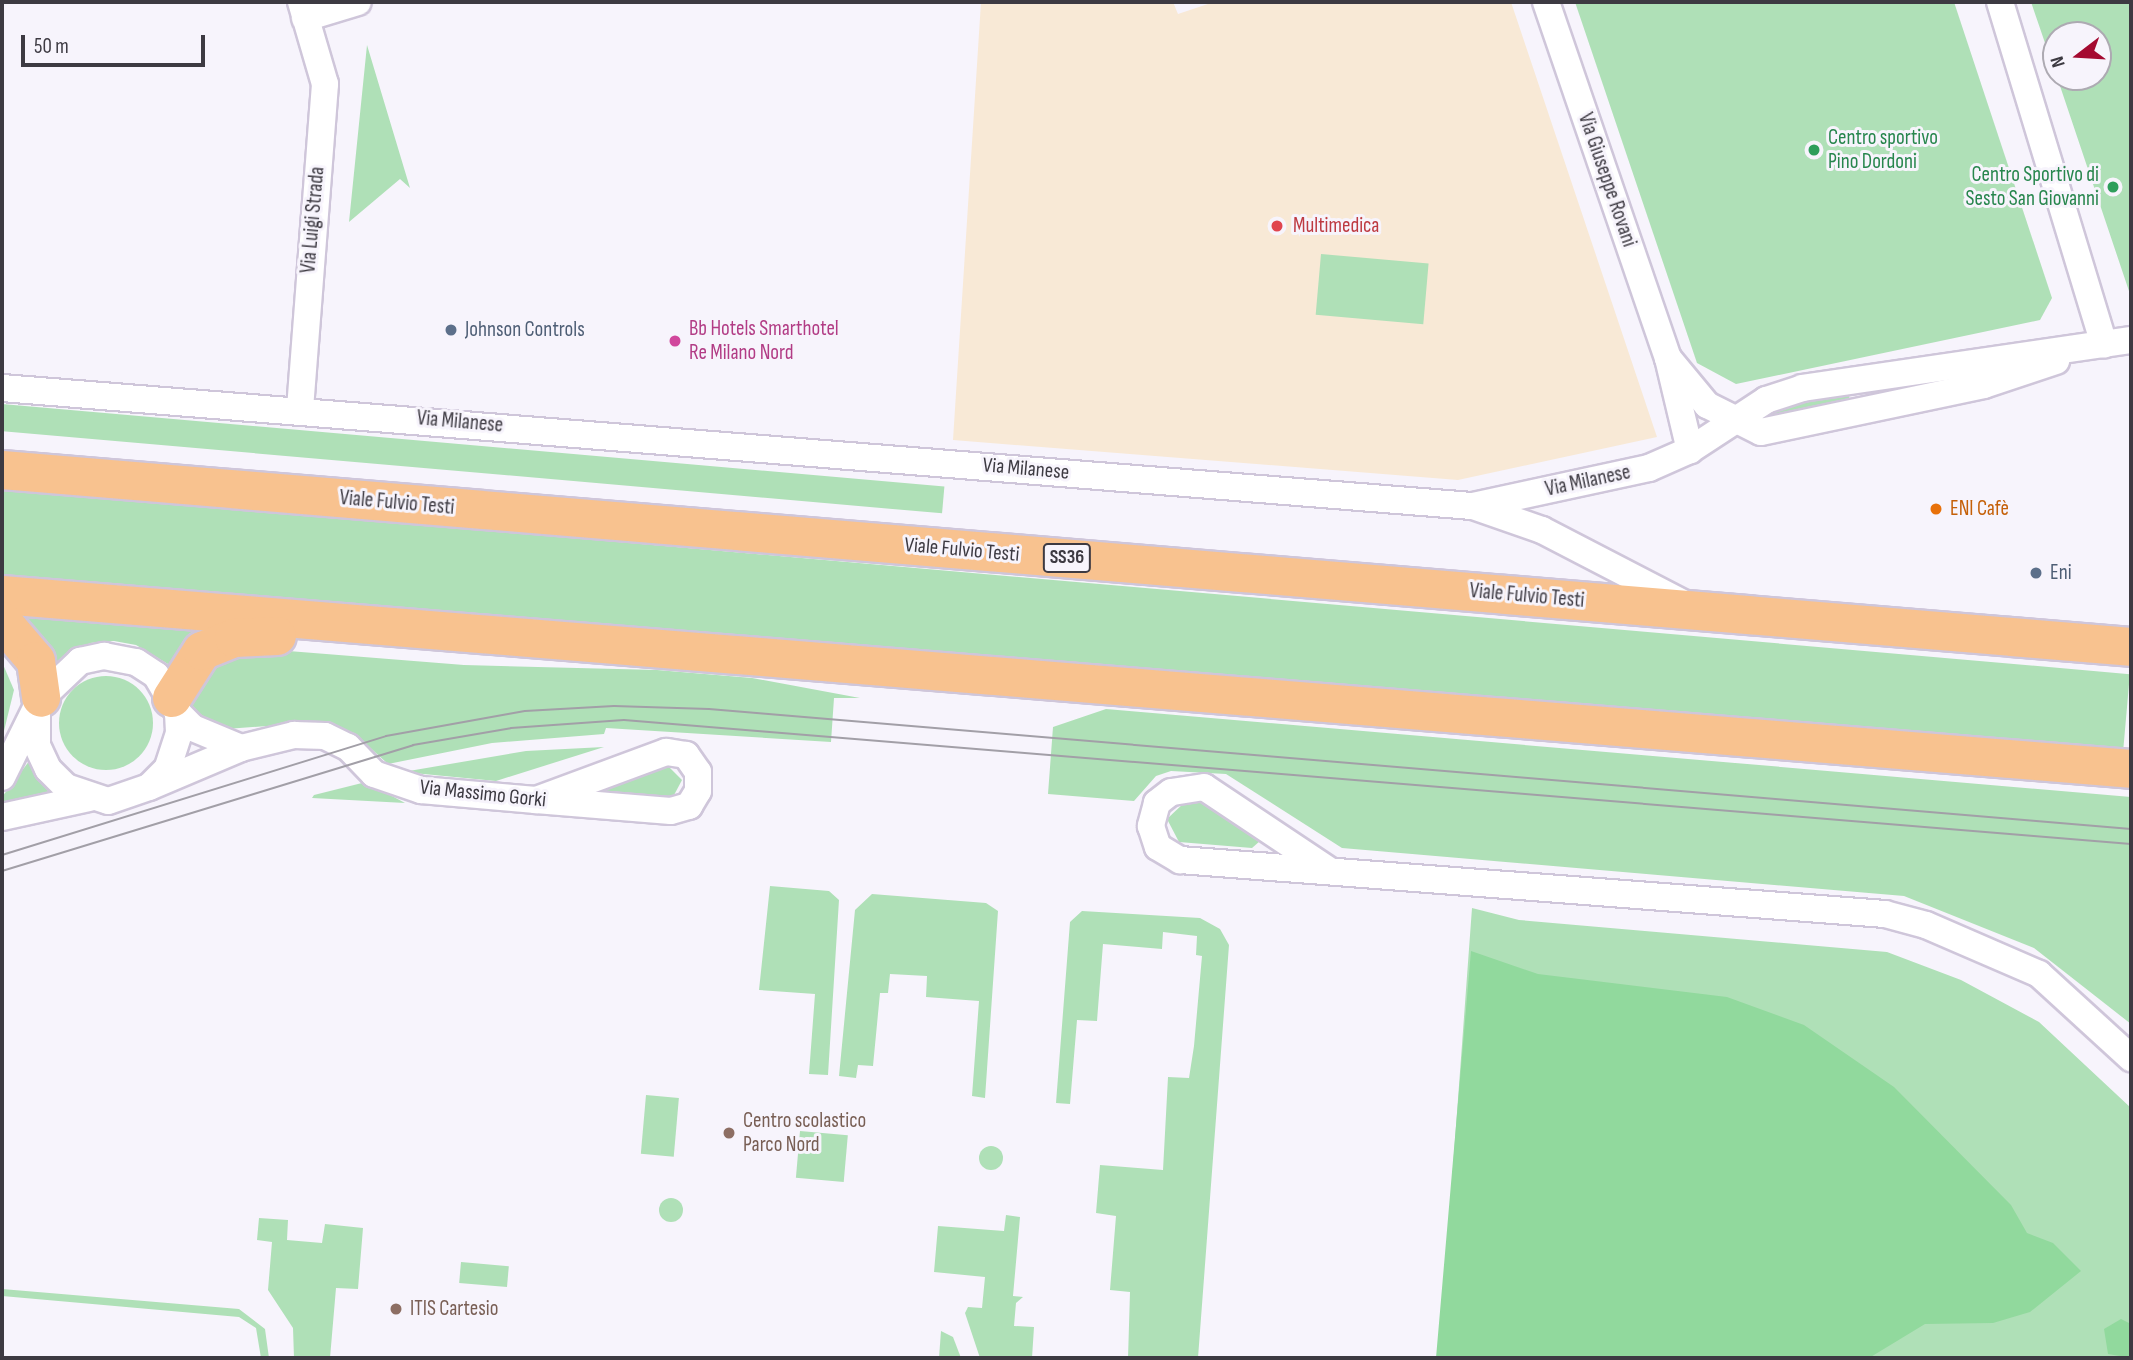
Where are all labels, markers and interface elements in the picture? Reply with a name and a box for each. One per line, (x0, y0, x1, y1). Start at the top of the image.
scale bar (24, 21, 208, 65)
north arrow (2042, 21, 2112, 91)
text: 50 m (34, 34, 69, 59)
text: N (2046, 53, 2071, 70)
street label: Via Giuseppe Rovani (1572, 110, 1642, 250)
place label: Centro sportivo Pino Dordoni (1828, 125, 1938, 175)
marker: Centro sportivo Pino Dordoni (1806, 142, 1822, 158)
place label: Centro Sportivo di Sesto San Giovanni (1966, 162, 2099, 212)
street label: Via Luigi Strada (296, 166, 330, 274)
marker: Centro Sportivo di Sesto San Giovanni (2105, 179, 2121, 195)
place label: Multimedica (1293, 213, 1379, 239)
marker: Multimedica (1267, 216, 1287, 236)
place label: Bb Hotels Smarthotel Re Milano Nord (689, 316, 839, 366)
place label: Johnson Controls (465, 317, 585, 343)
marker: Johnson Controls (443, 322, 459, 338)
marker: Bb Hotels Smarthotel Re Milano Nord (667, 333, 683, 349)
street label: Via Milanese (416, 406, 504, 438)
street label: Via Milanese (982, 453, 1070, 485)
street label: Via Milanese (1543, 460, 1633, 502)
street label: Viale Fulvio Testi (338, 485, 456, 521)
place label: ENI Cafè (1950, 496, 2009, 522)
marker: ENI Cafè (1928, 501, 1944, 517)
street label: Viale Fulvio Testi (903, 532, 1021, 568)
road number: SS36 (1042, 542, 1092, 573)
place label: Eni (2050, 560, 2072, 586)
marker: Eni (2028, 565, 2044, 581)
street label: Viale Fulvio Testi (1468, 578, 1586, 614)
street label: Via Massimo Gorki (419, 775, 547, 813)
place label: Centro scolastico Parco Nord (743, 1108, 866, 1158)
marker: Centro scolastico Parco Nord (721, 1125, 737, 1141)
place label: ITIS Cartesio (410, 1296, 498, 1322)
marker: ITIS Cartesio (388, 1301, 404, 1317)

